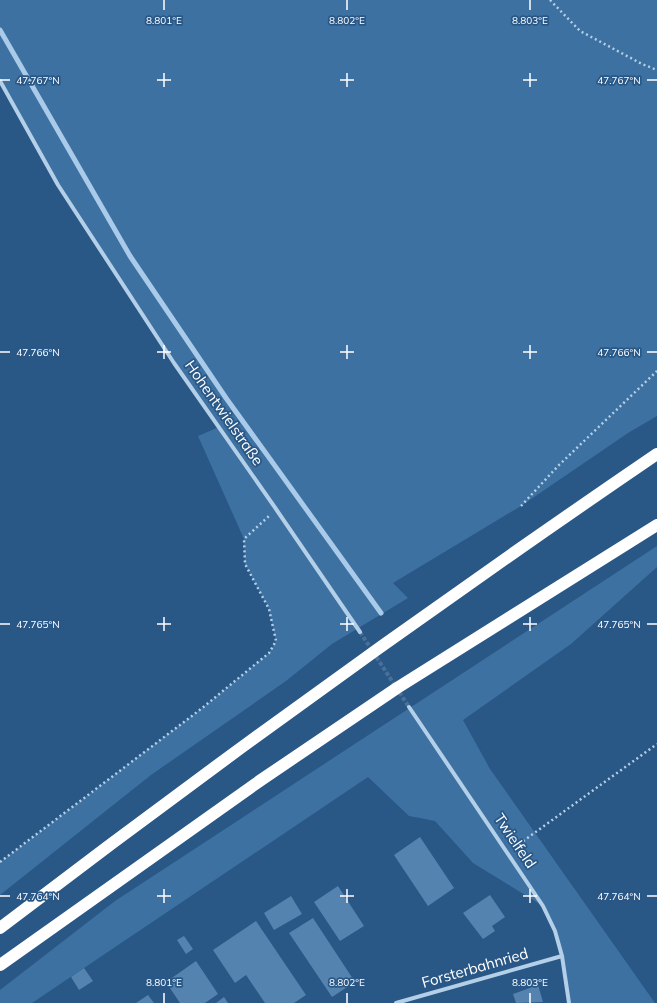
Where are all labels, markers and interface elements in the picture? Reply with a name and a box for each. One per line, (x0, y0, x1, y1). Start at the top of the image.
text: 8.801°E (146, 14, 182, 27)
text: 8.802°E (329, 14, 365, 27)
text: 8.803°E (512, 14, 548, 27)
text: 47.767°N (16, 74, 60, 87)
text: 47.767°N (597, 74, 641, 87)
text: 47.766°N (16, 346, 60, 359)
text: 47.766°N (597, 346, 641, 359)
street label: Hohentwielstraße (181, 356, 268, 469)
text: 47.765°N (16, 618, 60, 631)
text: 47.765°N (597, 618, 641, 631)
street label: Twielfeld (490, 810, 541, 872)
text: 47.764°N (16, 890, 60, 903)
text: 47.764°N (597, 890, 641, 903)
street label: Forsterbahnried (419, 943, 530, 992)
text: 8.801°E (146, 976, 182, 989)
text: 8.802°E (329, 976, 365, 989)
text: 8.803°E (512, 976, 548, 989)

